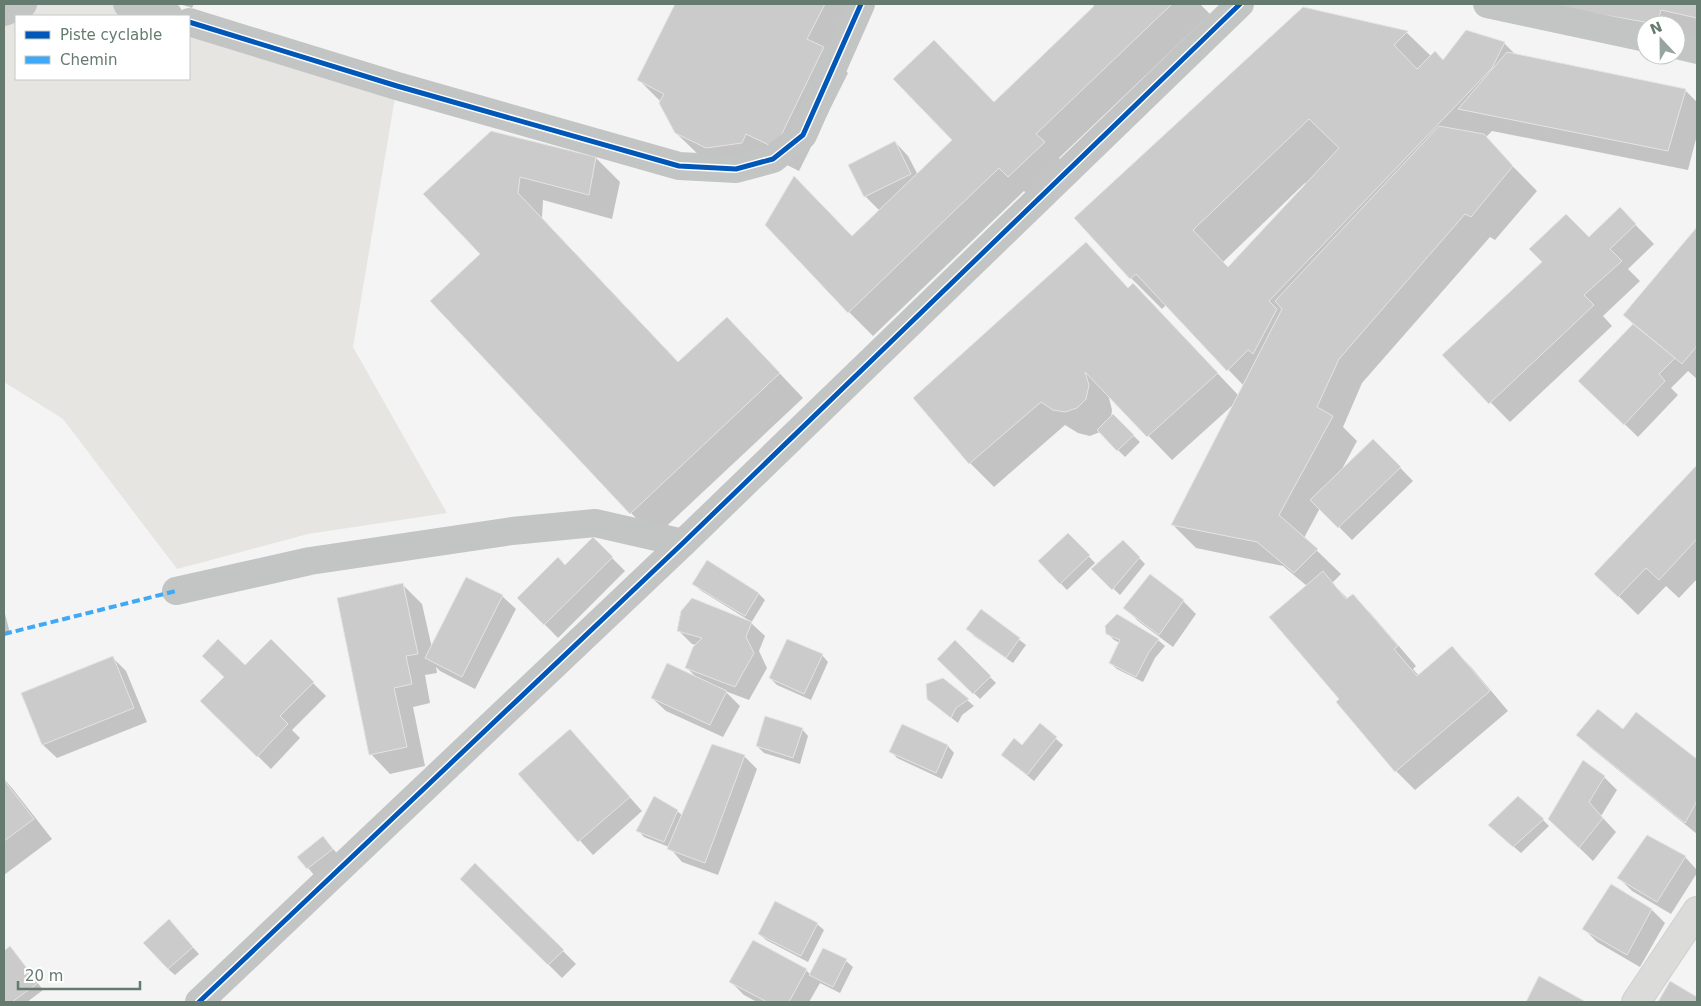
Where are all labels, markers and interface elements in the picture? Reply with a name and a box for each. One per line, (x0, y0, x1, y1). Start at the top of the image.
legend (15, 15, 190, 80)
north arrow (1636, 15, 1686, 65)
text: N (1648, 18, 1665, 38)
text: Piste cyclable (60, 26, 162, 44)
text: Chemin (60, 51, 118, 69)
scale bar (18, 958, 140, 990)
text: 20 m (25, 967, 63, 985)

